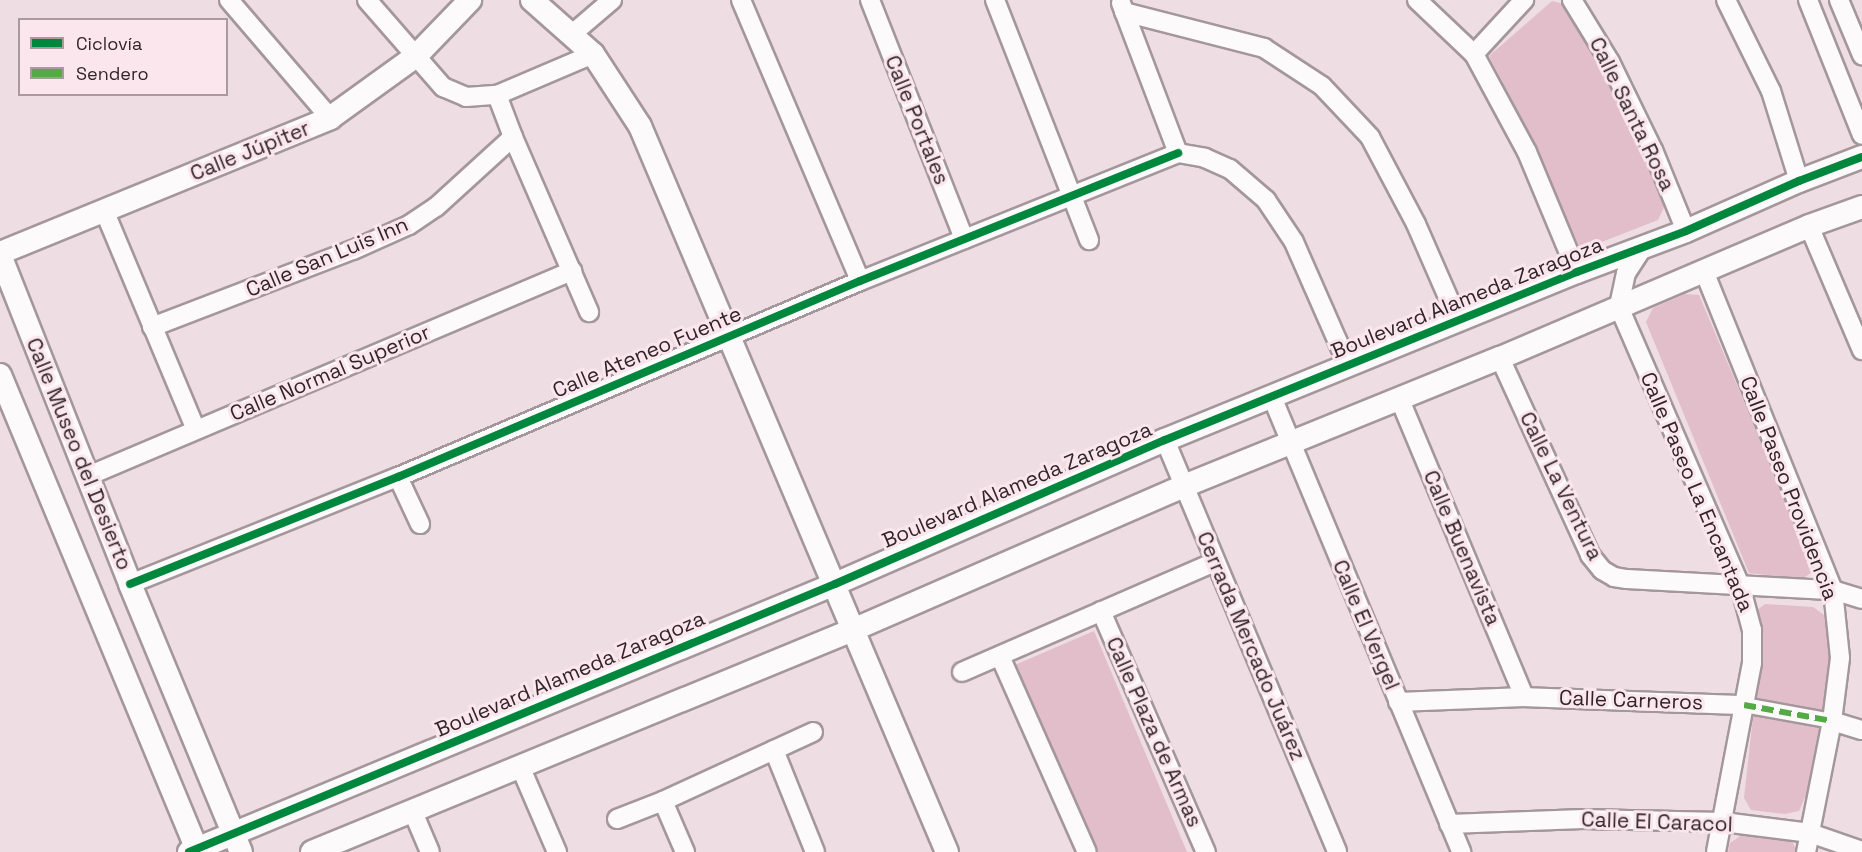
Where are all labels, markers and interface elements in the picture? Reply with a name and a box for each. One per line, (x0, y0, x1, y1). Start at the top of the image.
legend (18, 18, 228, 96)
text: Ciclovía (76, 32, 142, 55)
street label: Calle Santa Rosa (1584, 33, 1680, 195)
street label: Calle Portales (880, 52, 954, 188)
text: Sendero (76, 62, 149, 85)
street label: Calle Júpiter (187, 116, 313, 186)
street label: Calle San Luis Inn (242, 211, 412, 303)
street label: Boulevard Alameda Zaragoza (1327, 232, 1607, 364)
street label: Calle Ateneo Fuente (549, 301, 745, 403)
street label: Calle Normal Superior (226, 319, 434, 427)
street label: Calle Museo del Desierto (21, 334, 137, 574)
street label: Calle Paseo La Encantada (1635, 368, 1759, 616)
street label: Calle Paseo Providencia (1735, 373, 1843, 603)
street label: Calle La Ventura (1514, 408, 1608, 564)
street label: Boulevard Alameda Zaragoza (878, 417, 1156, 553)
street label: Calle Buenavista (1418, 467, 1506, 629)
street label: Cerrada Mercado Juárez (1191, 528, 1311, 764)
street label: Calle El Vergel (1327, 556, 1405, 694)
street label: Boulevard Alameda Zaragoza (431, 606, 709, 742)
street label: Calle Plaza de Armas (1101, 633, 1207, 831)
street label: Calle Carneros (1559, 685, 1703, 715)
street label: Calle El Caracol (1581, 807, 1733, 837)

